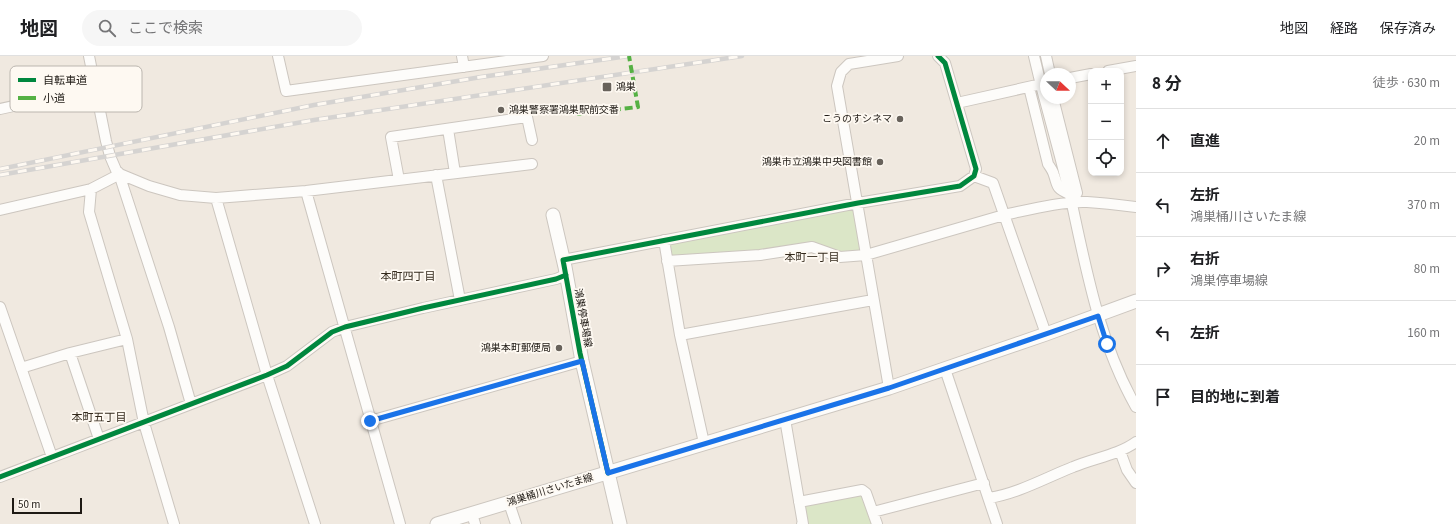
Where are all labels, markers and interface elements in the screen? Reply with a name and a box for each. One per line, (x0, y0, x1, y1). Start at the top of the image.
search box (82, 10, 362, 46)
text: 地図 (20, 16, 58, 43)
icon: search (96, 17, 118, 39)
text: ここで検索 (128, 18, 203, 39)
text: 地図 (1280, 19, 1308, 39)
text: 経路 (1330, 19, 1358, 39)
text: 保存済み (1380, 19, 1436, 39)
legend (10, 66, 142, 112)
north arrow (1040, 68, 1076, 104)
map controls (1088, 68, 1124, 176)
button: + (1088, 68, 1124, 104)
text: 8 分 (1152, 72, 1181, 96)
text: 自転車道 (43, 73, 87, 88)
text: 徒歩 · 630 m (1373, 74, 1440, 92)
place label: 鴻巣 (616, 80, 636, 94)
marker: 鴻巣 (601, 81, 613, 93)
text: 小道 (43, 91, 65, 106)
place label: 鴻巣警察署鴻巣駅前交番 (509, 103, 619, 117)
button: − (1088, 104, 1124, 140)
marker: 鴻巣警察署鴻巣駅前交番 (496, 105, 506, 115)
place label: こうのすシネマ (822, 112, 892, 126)
marker: こうのすシネマ (895, 114, 905, 124)
icon: ahead (1152, 130, 1174, 152)
text: 直進 (1190, 131, 1220, 152)
text: 20 m (1414, 132, 1440, 150)
button: locate (1088, 140, 1124, 176)
place label: 鴻巣市立鴻巣中央図書館 (762, 155, 872, 169)
marker: 鴻巣市立鴻巣中央図書館 (875, 157, 885, 167)
text: 左折 (1190, 185, 1220, 206)
icon: left (1152, 194, 1174, 216)
text: 370 m (1407, 196, 1440, 214)
text: 鴻巣桶川さいたま線 (1190, 208, 1307, 226)
text: 右折 (1190, 249, 1220, 270)
district label: 本町一丁目 (785, 250, 840, 265)
icon: right (1152, 258, 1174, 280)
text: 80 m (1414, 260, 1440, 278)
district label: 本町四丁目 (381, 269, 436, 284)
text: 鴻巣停車場線 (1190, 272, 1268, 290)
street label: 鴻巣停車場線 (571, 287, 595, 349)
icon: left (1152, 322, 1174, 344)
text: 左折 (1190, 323, 1220, 344)
text: 160 m (1407, 324, 1440, 342)
route start (1098, 335, 1116, 353)
place label: 鴻巣本町郵便局 (481, 341, 551, 355)
marker: 鴻巣本町郵便局 (554, 343, 564, 353)
icon: arrive (1152, 386, 1174, 408)
text: 目的地に到着 (1190, 387, 1280, 408)
district label: 本町五丁目 (72, 410, 127, 425)
route end (361, 412, 379, 430)
street label: 鴻巣桶川さいたま線 (505, 470, 595, 510)
scale bar (12, 496, 82, 515)
text: 50 m (18, 497, 40, 512)

